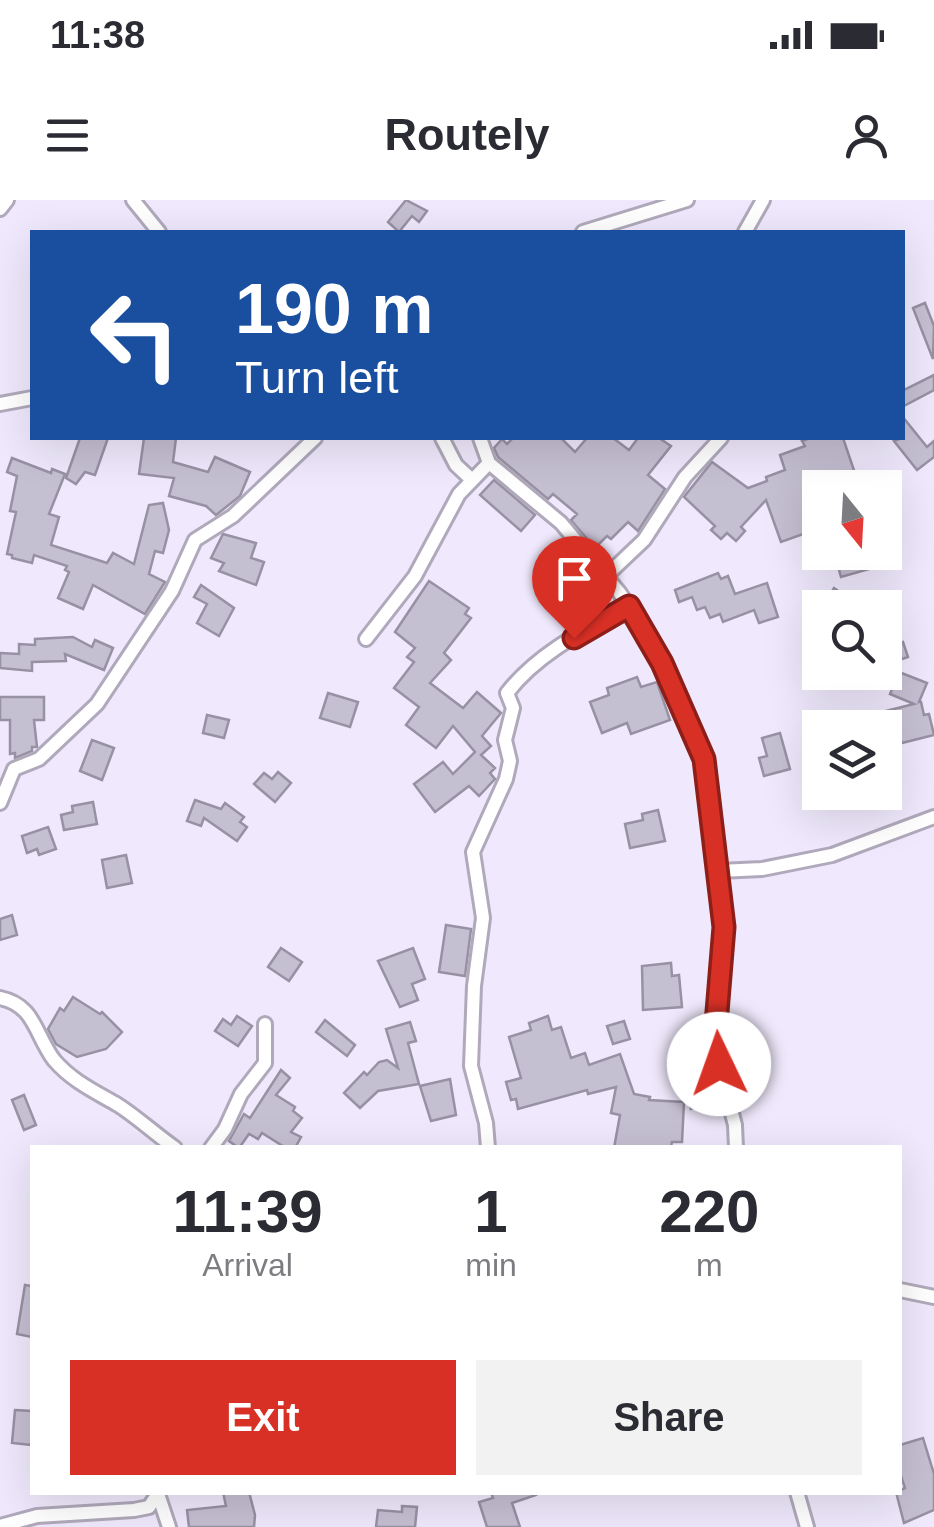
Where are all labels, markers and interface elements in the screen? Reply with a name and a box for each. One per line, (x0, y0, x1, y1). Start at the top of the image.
text: 11:38 (50, 14, 145, 56)
icon: menu (40, 108, 95, 163)
icon: person (839, 108, 894, 163)
text: Routely (384, 109, 550, 160)
icon: left (70, 270, 200, 400)
text: 190 m (235, 270, 433, 348)
text: Turn left (235, 352, 398, 403)
north arrow (802, 470, 902, 570)
map controls (802, 470, 902, 810)
pin (532, 536, 617, 639)
icon: arrive (547, 551, 602, 606)
button: search (802, 590, 902, 690)
button: layers (802, 710, 902, 810)
position arrow (667, 1012, 771, 1116)
text: 11:39 (173, 1178, 323, 1245)
text: 1 (474, 1178, 508, 1245)
text: 220 (659, 1178, 759, 1245)
text: Arrival (202, 1247, 293, 1283)
text: min (465, 1247, 517, 1283)
text: m (696, 1247, 723, 1283)
button: Exit (70, 1360, 456, 1475)
button: Share (476, 1360, 862, 1475)

